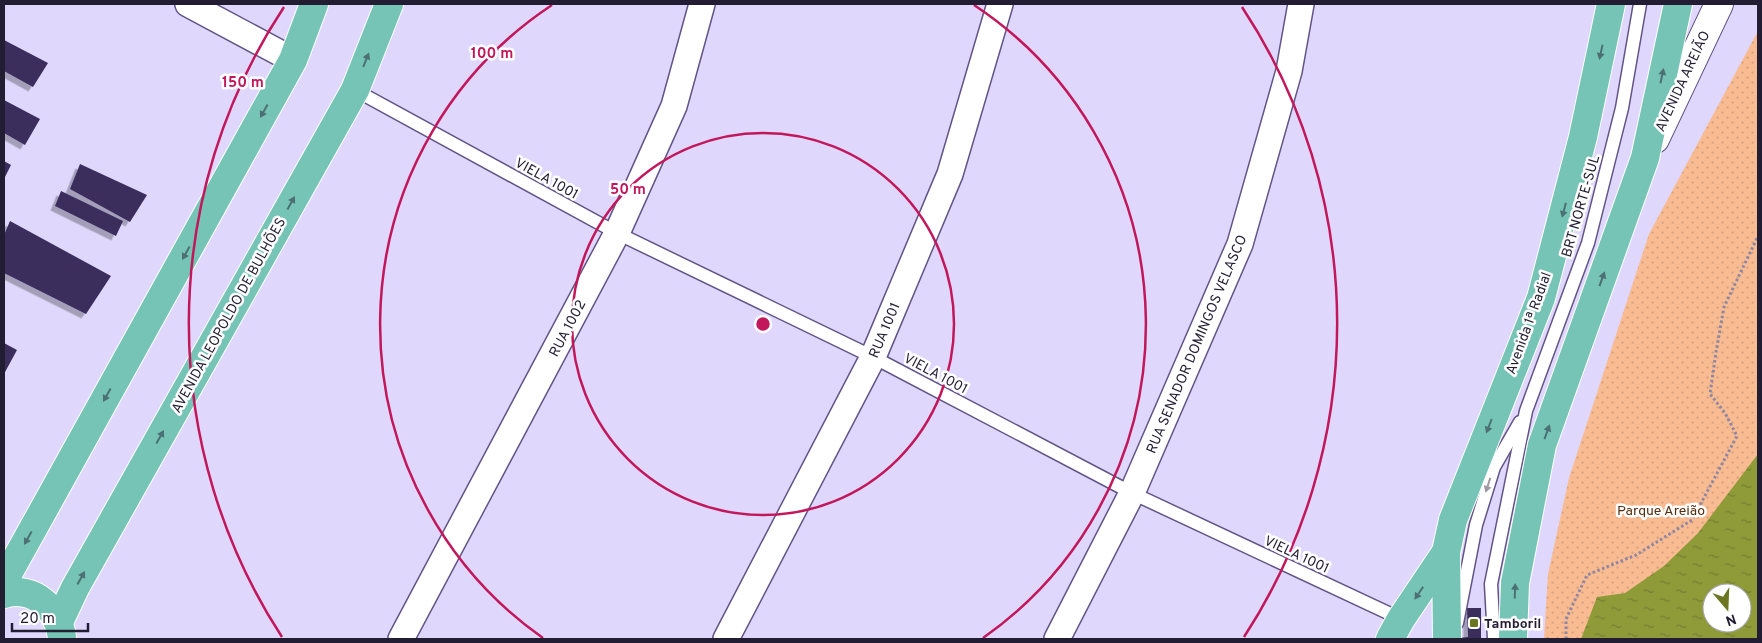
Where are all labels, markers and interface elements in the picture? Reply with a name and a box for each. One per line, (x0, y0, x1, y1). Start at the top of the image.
street label: AVENIDA AREIÃO (1652, 28, 1714, 135)
one-way arrow (1597, 44, 1605, 59)
text: 100 m (471, 45, 513, 64)
one-way arrow (363, 53, 371, 67)
one-way arrow (1659, 68, 1667, 84)
text: 150 m (222, 74, 264, 93)
one-way arrow (260, 105, 269, 118)
street label: BRT NORTE-SUL (1559, 153, 1604, 260)
street label: VIELA 1001 (512, 155, 581, 204)
text: 50 m (610, 181, 646, 200)
one-way arrow (287, 196, 295, 211)
one-way arrow (1560, 202, 1568, 217)
street label: AVENIDA LEOPOLDO DE BULHÕES (168, 215, 290, 416)
street label: RUA SENADOR DOMINGOS VELASCO (1143, 233, 1251, 456)
one-way arrow (181, 247, 190, 260)
street label: Avenida 1ª Radial (1503, 270, 1556, 377)
one-way arrow (1599, 271, 1606, 286)
street label: RUA 1002 (546, 297, 590, 360)
street label: RUA 1001 (866, 300, 905, 361)
centre of rings (754, 315, 772, 333)
street label: VIELA 1001 (900, 350, 970, 398)
one-way arrow (102, 389, 111, 402)
one-way arrow (1485, 419, 1493, 433)
one-way arrow (1544, 424, 1551, 439)
one-way arrow (156, 429, 164, 444)
one-way arrow (1484, 478, 1492, 493)
park label: Parque Areião (1617, 503, 1705, 520)
one-way arrow (24, 530, 32, 545)
street label: VIELA 1001 (1261, 533, 1332, 578)
one-way arrow (76, 572, 85, 585)
one-way arrow (1511, 582, 1519, 598)
north arrow (1702, 583, 1752, 633)
one-way arrow (1414, 586, 1424, 599)
scale bar (12, 600, 89, 632)
text: N (1723, 609, 1738, 629)
text: 20 m (20, 610, 55, 629)
place label: Tamboril (1484, 616, 1541, 633)
marker: Tamboril (1468, 617, 1480, 629)

